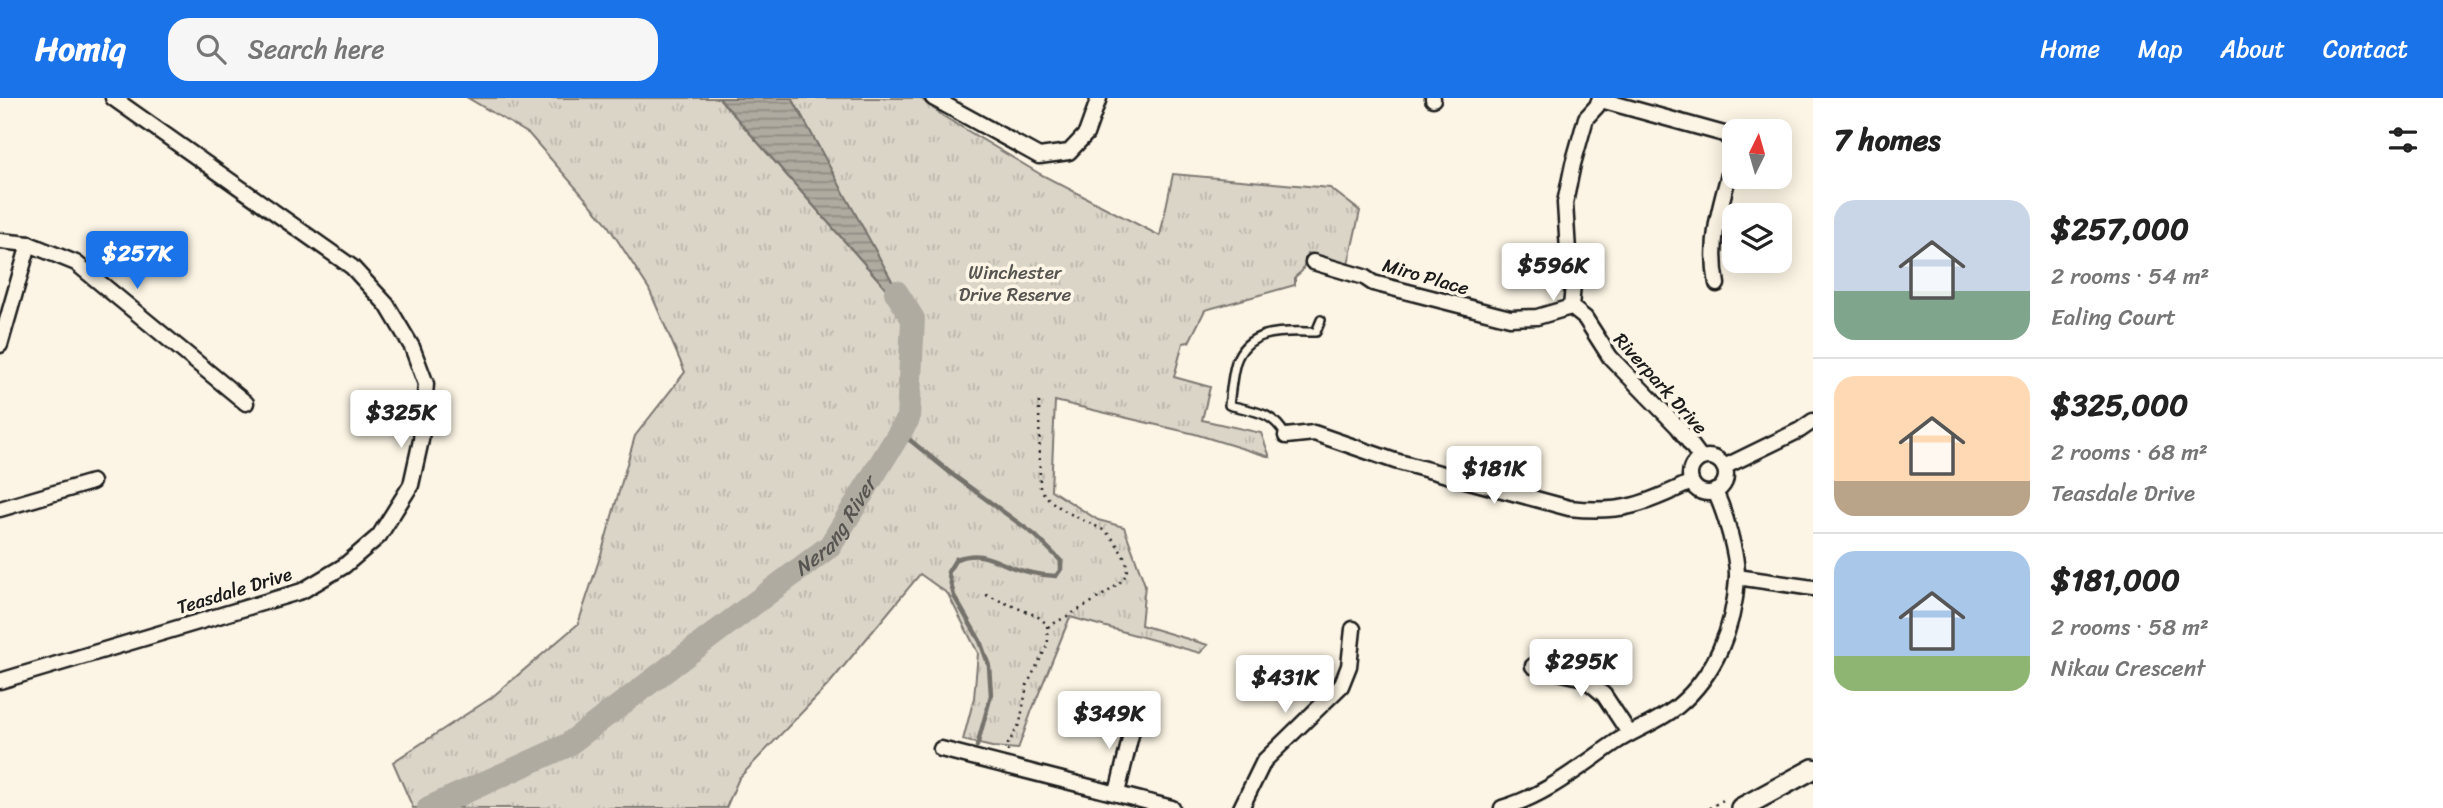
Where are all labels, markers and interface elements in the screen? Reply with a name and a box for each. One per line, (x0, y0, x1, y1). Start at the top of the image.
search box (168, 18, 658, 81)
text: Homiq (35, 20, 126, 78)
text: Search here (248, 26, 385, 72)
text: Home (2040, 28, 2100, 70)
text: Map (2138, 28, 2182, 70)
text: About (2220, 28, 2285, 70)
text: Contact (2323, 28, 2408, 70)
icon: search (192, 30, 230, 68)
text: 7 homes (1834, 113, 1941, 167)
north arrow (1722, 119, 1792, 189)
map controls (1722, 119, 1792, 273)
icon: filters (2384, 121, 2422, 159)
text: $257,000 (2051, 202, 2189, 256)
button: layers (1722, 203, 1792, 273)
icon: home (1890, 228, 1974, 312)
pin: $257K (88, 232, 186, 291)
text: $257K (102, 233, 172, 274)
pin: $596K (1504, 244, 1602, 303)
text: $596K (1518, 245, 1588, 286)
street label: Miro Place (1379, 248, 1473, 305)
park label: Winchester Drive Reserve (959, 256, 1072, 311)
text: 2 rooms · 54 m² (2051, 256, 2209, 297)
text: Ealing Court (2051, 297, 2176, 338)
street label: Riverpark Drive (1605, 325, 1716, 442)
text: $325,000 (2051, 378, 2188, 432)
pin: $325K (352, 390, 450, 450)
text: $325K (366, 392, 436, 433)
icon: home (1890, 404, 1974, 488)
text: 2 rooms · 68 m² (2051, 432, 2208, 473)
pin: $181K (1445, 446, 1543, 506)
text: $181K (1462, 448, 1526, 489)
water label: Nerang River (786, 466, 889, 586)
text: Teasdale Drive (2051, 473, 2195, 514)
text: $181,000 (2051, 553, 2180, 607)
street label: Teasdale Drive (172, 557, 296, 624)
icon: home (1890, 579, 1974, 663)
text: 2 rooms · 58 m² (2051, 607, 2209, 648)
pin: $295K (1532, 640, 1630, 699)
text: $295K (1546, 641, 1616, 682)
text: Nikau Crescent (2051, 648, 2205, 689)
pin: $431K (1236, 656, 1334, 715)
text: $431K (1252, 657, 1318, 698)
pin: $349K (1060, 692, 1158, 751)
text: $349K (1074, 693, 1144, 734)

